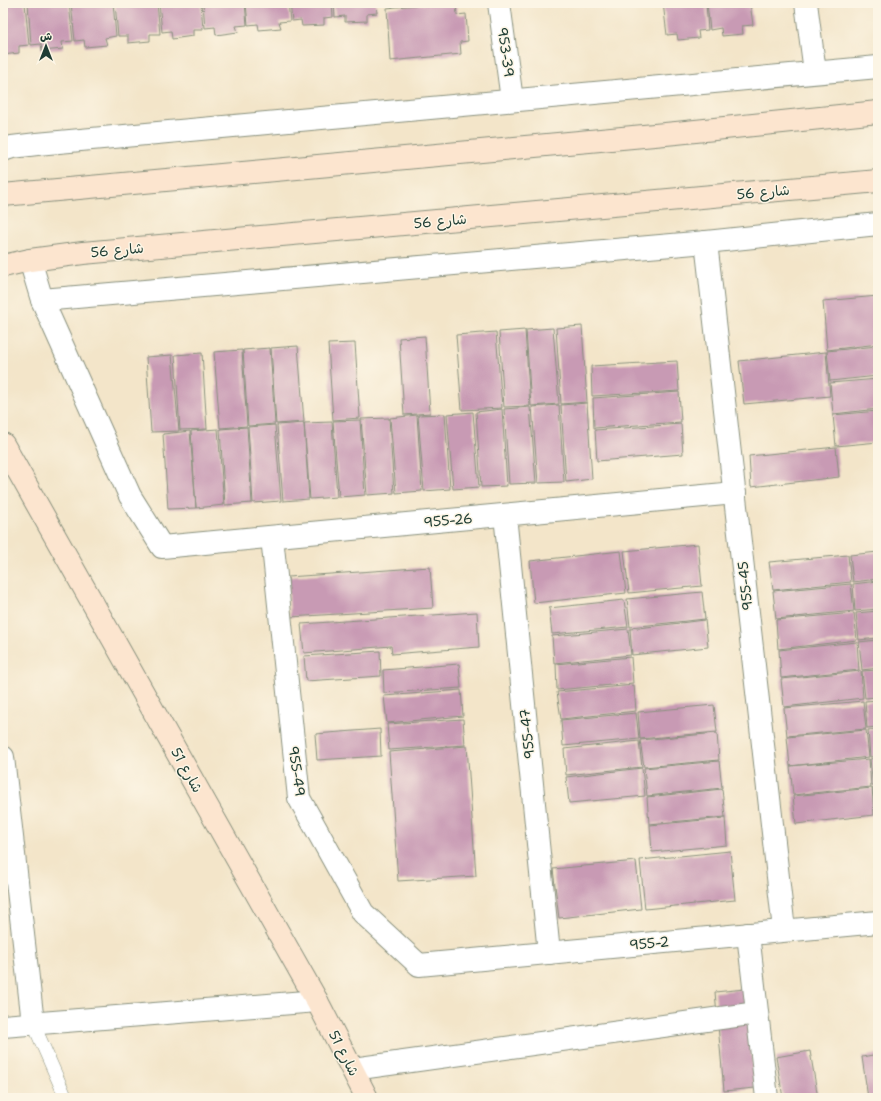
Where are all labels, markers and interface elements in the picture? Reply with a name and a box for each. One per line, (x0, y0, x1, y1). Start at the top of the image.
north arrow (26, 26, 66, 66)
street label: 953-39 (494, 26, 518, 78)
text: ش (40, 29, 52, 44)
street label: شارع 56 (736, 181, 790, 204)
street label: شارع 56 (413, 210, 467, 233)
street label: شارع 56 (90, 239, 144, 262)
street label: 955-26 (423, 509, 473, 531)
street label: 955-45 (733, 560, 757, 612)
street label: 955-47 (515, 708, 539, 760)
street label: شارع 51 (166, 744, 207, 796)
street label: 955-49 (285, 745, 309, 797)
street label: 955-2 (628, 932, 670, 954)
street label: شارع 51 (324, 1027, 363, 1079)

